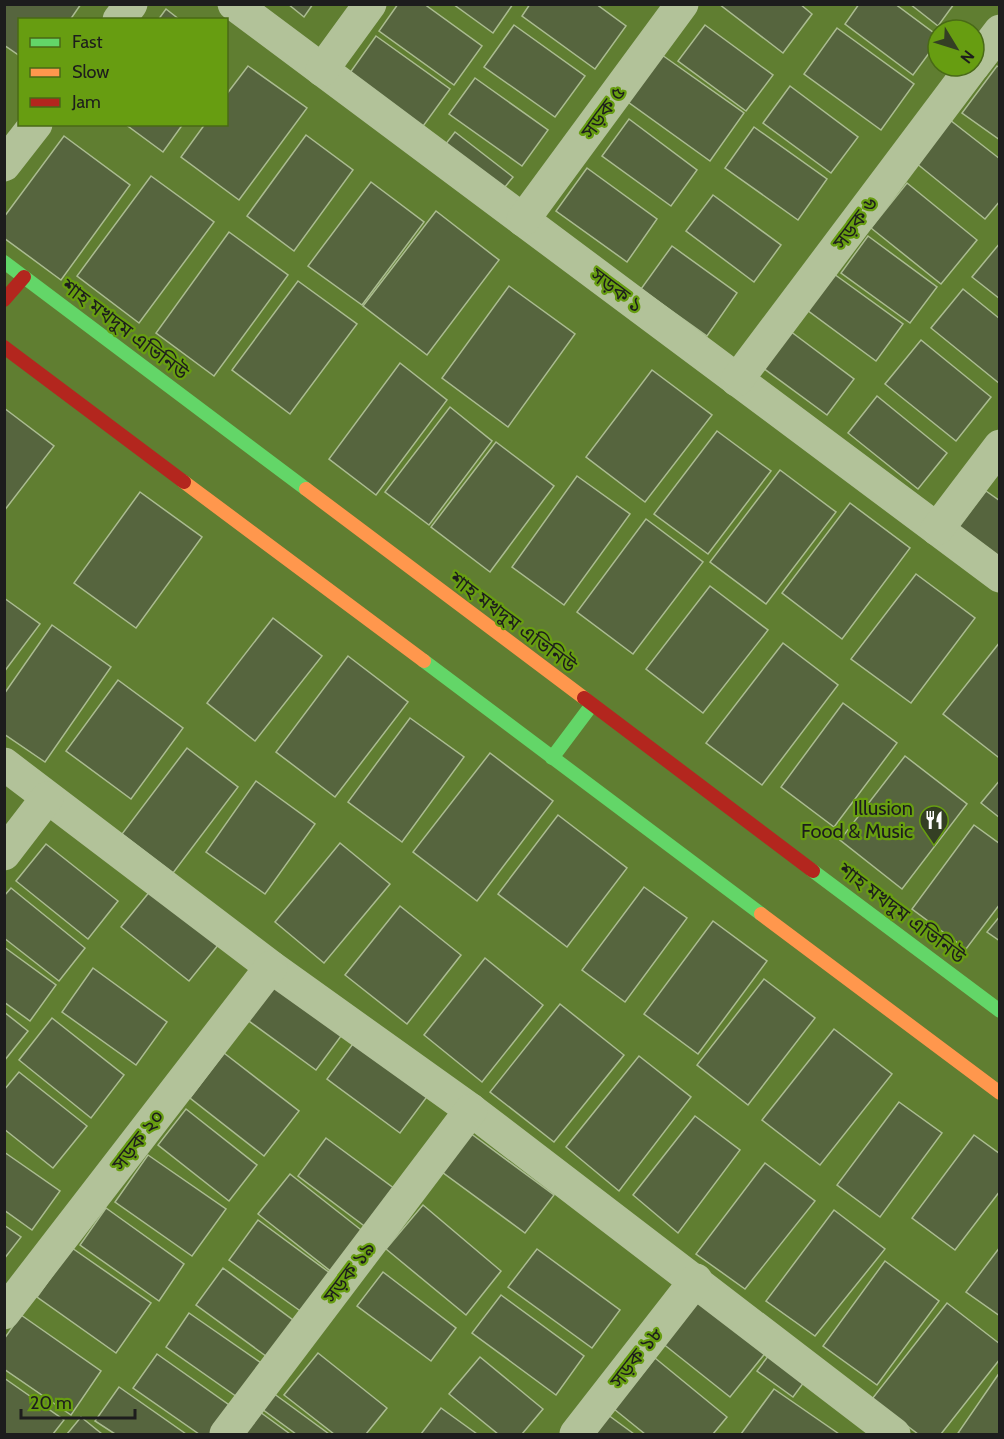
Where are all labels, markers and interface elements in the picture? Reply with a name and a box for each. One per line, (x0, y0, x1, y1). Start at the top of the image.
legend (18, 18, 228, 126)
north arrow (926, 18, 986, 78)
text: Fast (72, 31, 103, 53)
text: N (956, 47, 978, 67)
text: Slow (72, 61, 109, 83)
street label: সড়ক ৫ (575, 81, 630, 144)
text: Jam (71, 91, 101, 113)
street label: সড়ক ৬ (827, 192, 882, 255)
street label: সড়ক ১ (585, 262, 648, 317)
street label: শাহ মখদুম এভিনিউ (56, 273, 194, 385)
street label: শাহ মখদুম এভিনিউ (444, 566, 582, 678)
place label: Illusion Food & Music (801, 796, 913, 843)
restaurant icon: Illusion Food & Music (918, 804, 950, 846)
street label: শাহ মখদুম এভিনিউ (833, 857, 971, 969)
street label: সড়ক ২০ (106, 1105, 169, 1176)
street label: সড়ক ১৯ (317, 1236, 380, 1308)
street label: সড়ক ১৮ (604, 1322, 667, 1393)
scale bar (21, 1382, 135, 1420)
text: 20 m (30, 1392, 72, 1414)

